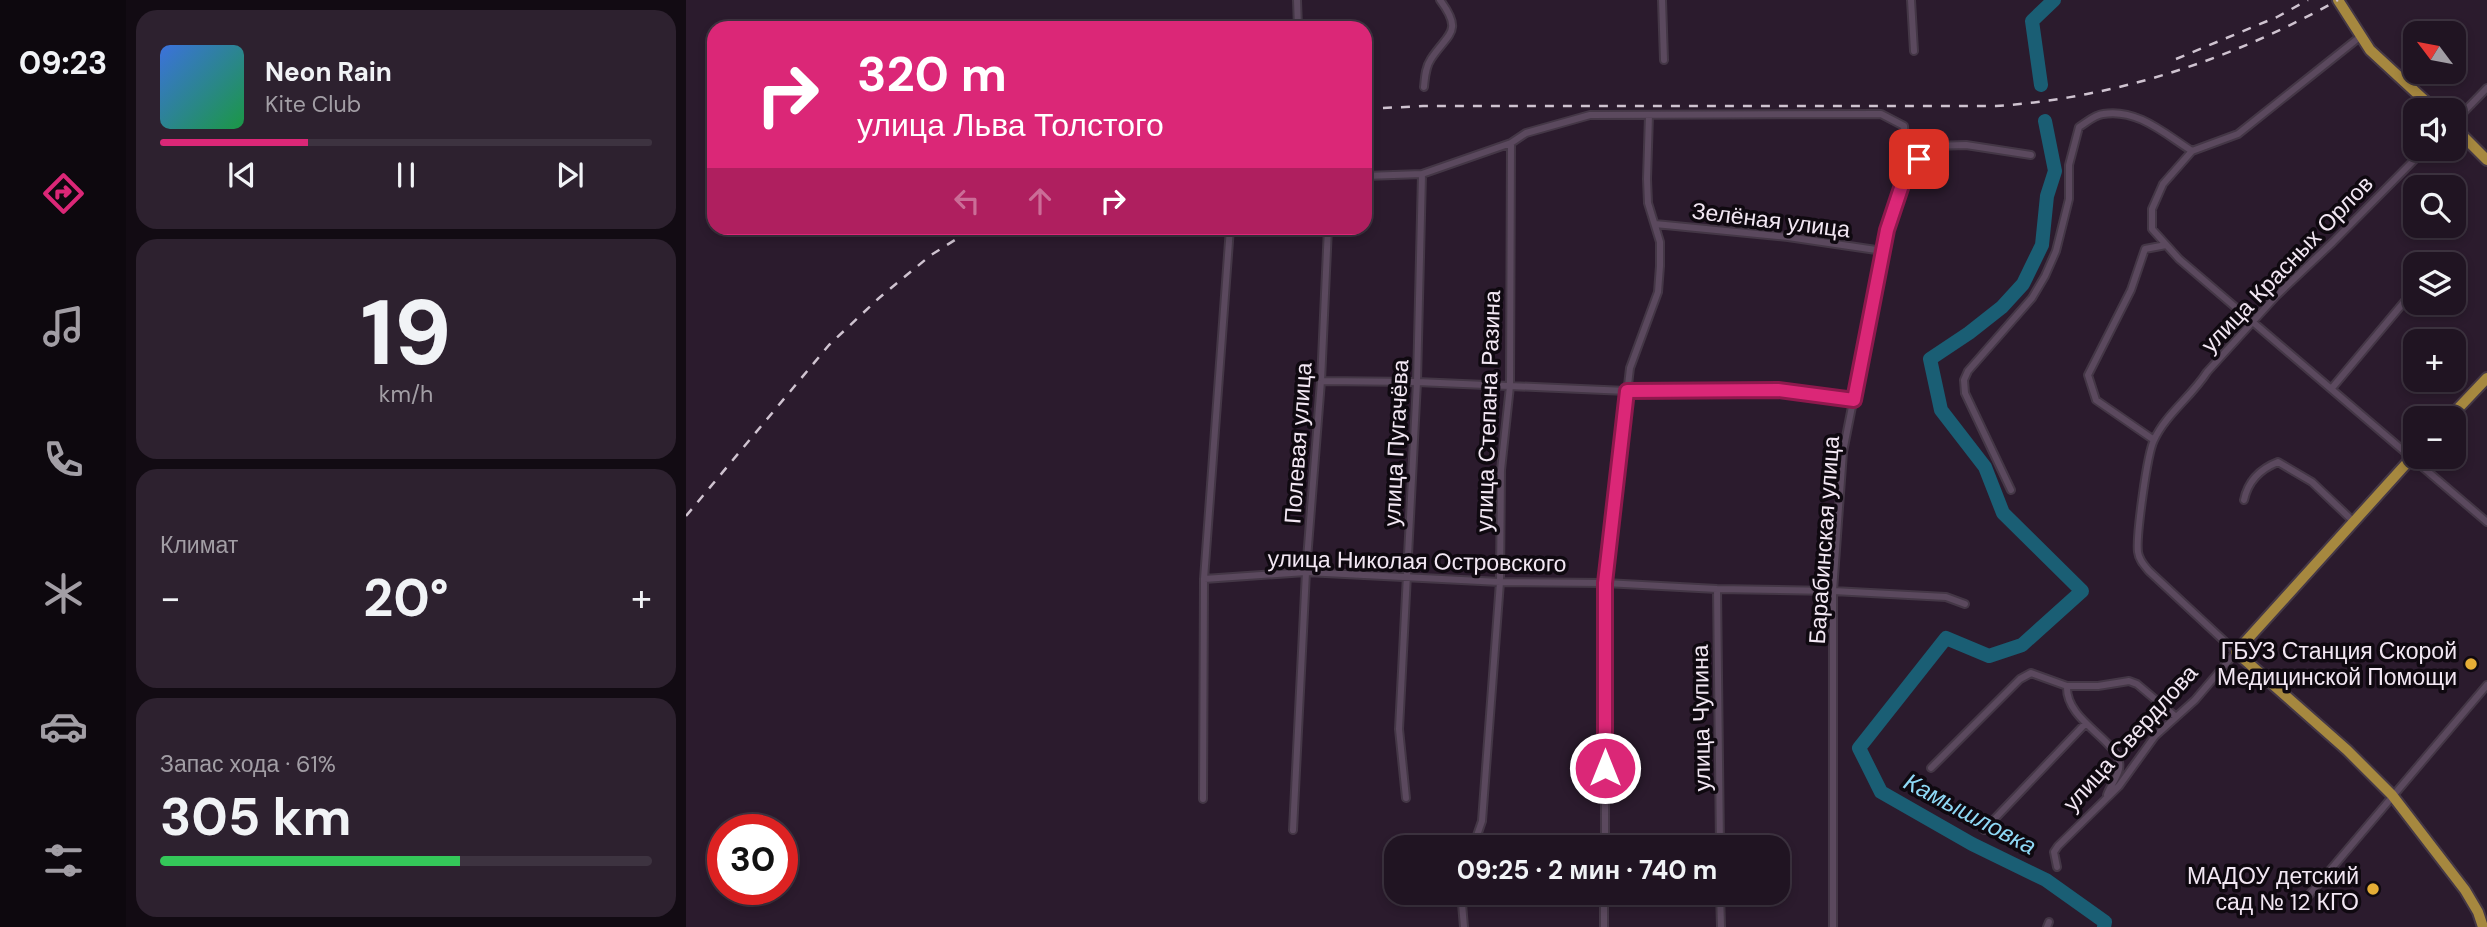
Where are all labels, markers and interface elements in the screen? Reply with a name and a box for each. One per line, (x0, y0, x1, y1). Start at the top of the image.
north arrow (2403, 21, 2466, 84)
map controls (2403, 21, 2466, 469)
text: 09:23 (19, 42, 107, 84)
text: 320 m (857, 42, 1007, 106)
icon: right (742, 49, 833, 140)
text: Neon Rain (265, 55, 392, 89)
text: Kite Club (265, 89, 361, 119)
button: sound (2403, 98, 2466, 161)
text: улица Льва Толстого (857, 104, 1164, 146)
pin (1889, 129, 1949, 189)
icon: arrive (1900, 140, 1938, 178)
icon: previous (223, 156, 261, 194)
icon: pause (387, 156, 425, 194)
icon: next (551, 156, 589, 194)
icon: directions (39, 169, 88, 218)
street label: улица Красных Орлов (2194, 169, 2380, 359)
button: search (2403, 175, 2466, 238)
icon: left (948, 182, 986, 220)
icon: ahead (1021, 182, 1059, 220)
icon: right (1094, 182, 1132, 220)
street label: Зелёная улица (1690, 195, 1852, 245)
button: layers (2403, 252, 2466, 315)
text: 19 (361, 274, 451, 392)
street label: улица Степана Разина (1469, 289, 1507, 532)
icon: music (39, 302, 88, 351)
button: + (2403, 329, 2466, 392)
street label: улица Пугачёва (1377, 359, 1415, 527)
street label: Полевая улица (1277, 361, 1319, 525)
text: km/h (379, 379, 433, 409)
button: − (2403, 406, 2466, 469)
icon: phone (39, 435, 88, 484)
street label: Барабинская улица (1802, 435, 1846, 645)
text: Климат (160, 530, 238, 560)
street label: улица Николая Островского (1267, 543, 1567, 579)
text: 20° (363, 564, 449, 632)
icon: climate (39, 569, 88, 618)
text: − (160, 573, 181, 623)
text: + (631, 573, 652, 623)
place label: ГБУЗ Станция Скорой Медицинской Помощи (2217, 636, 2457, 692)
street label: улица Чупина (1685, 644, 1717, 792)
marker: ГБУЗ Станция Скорой Медицинской Помощи (2463, 656, 2479, 672)
street label: улица Свердлова (2056, 658, 2204, 818)
icon: car (39, 702, 88, 751)
position arrow (1568, 731, 1642, 805)
text: Запас хода · 61% (160, 749, 336, 779)
water label: Камышловка (1899, 766, 2042, 861)
text: 305 km (160, 783, 352, 851)
speed limit sign: 30 (707, 814, 798, 905)
icon: filters (39, 836, 88, 885)
text: 09:25 · 2 мин · 740 m (1457, 853, 1717, 887)
place label: МАДОУ детский сад № 12 КГО (2187, 861, 2359, 917)
marker: МАДОУ детский сад № 12 КГО (2365, 881, 2381, 897)

